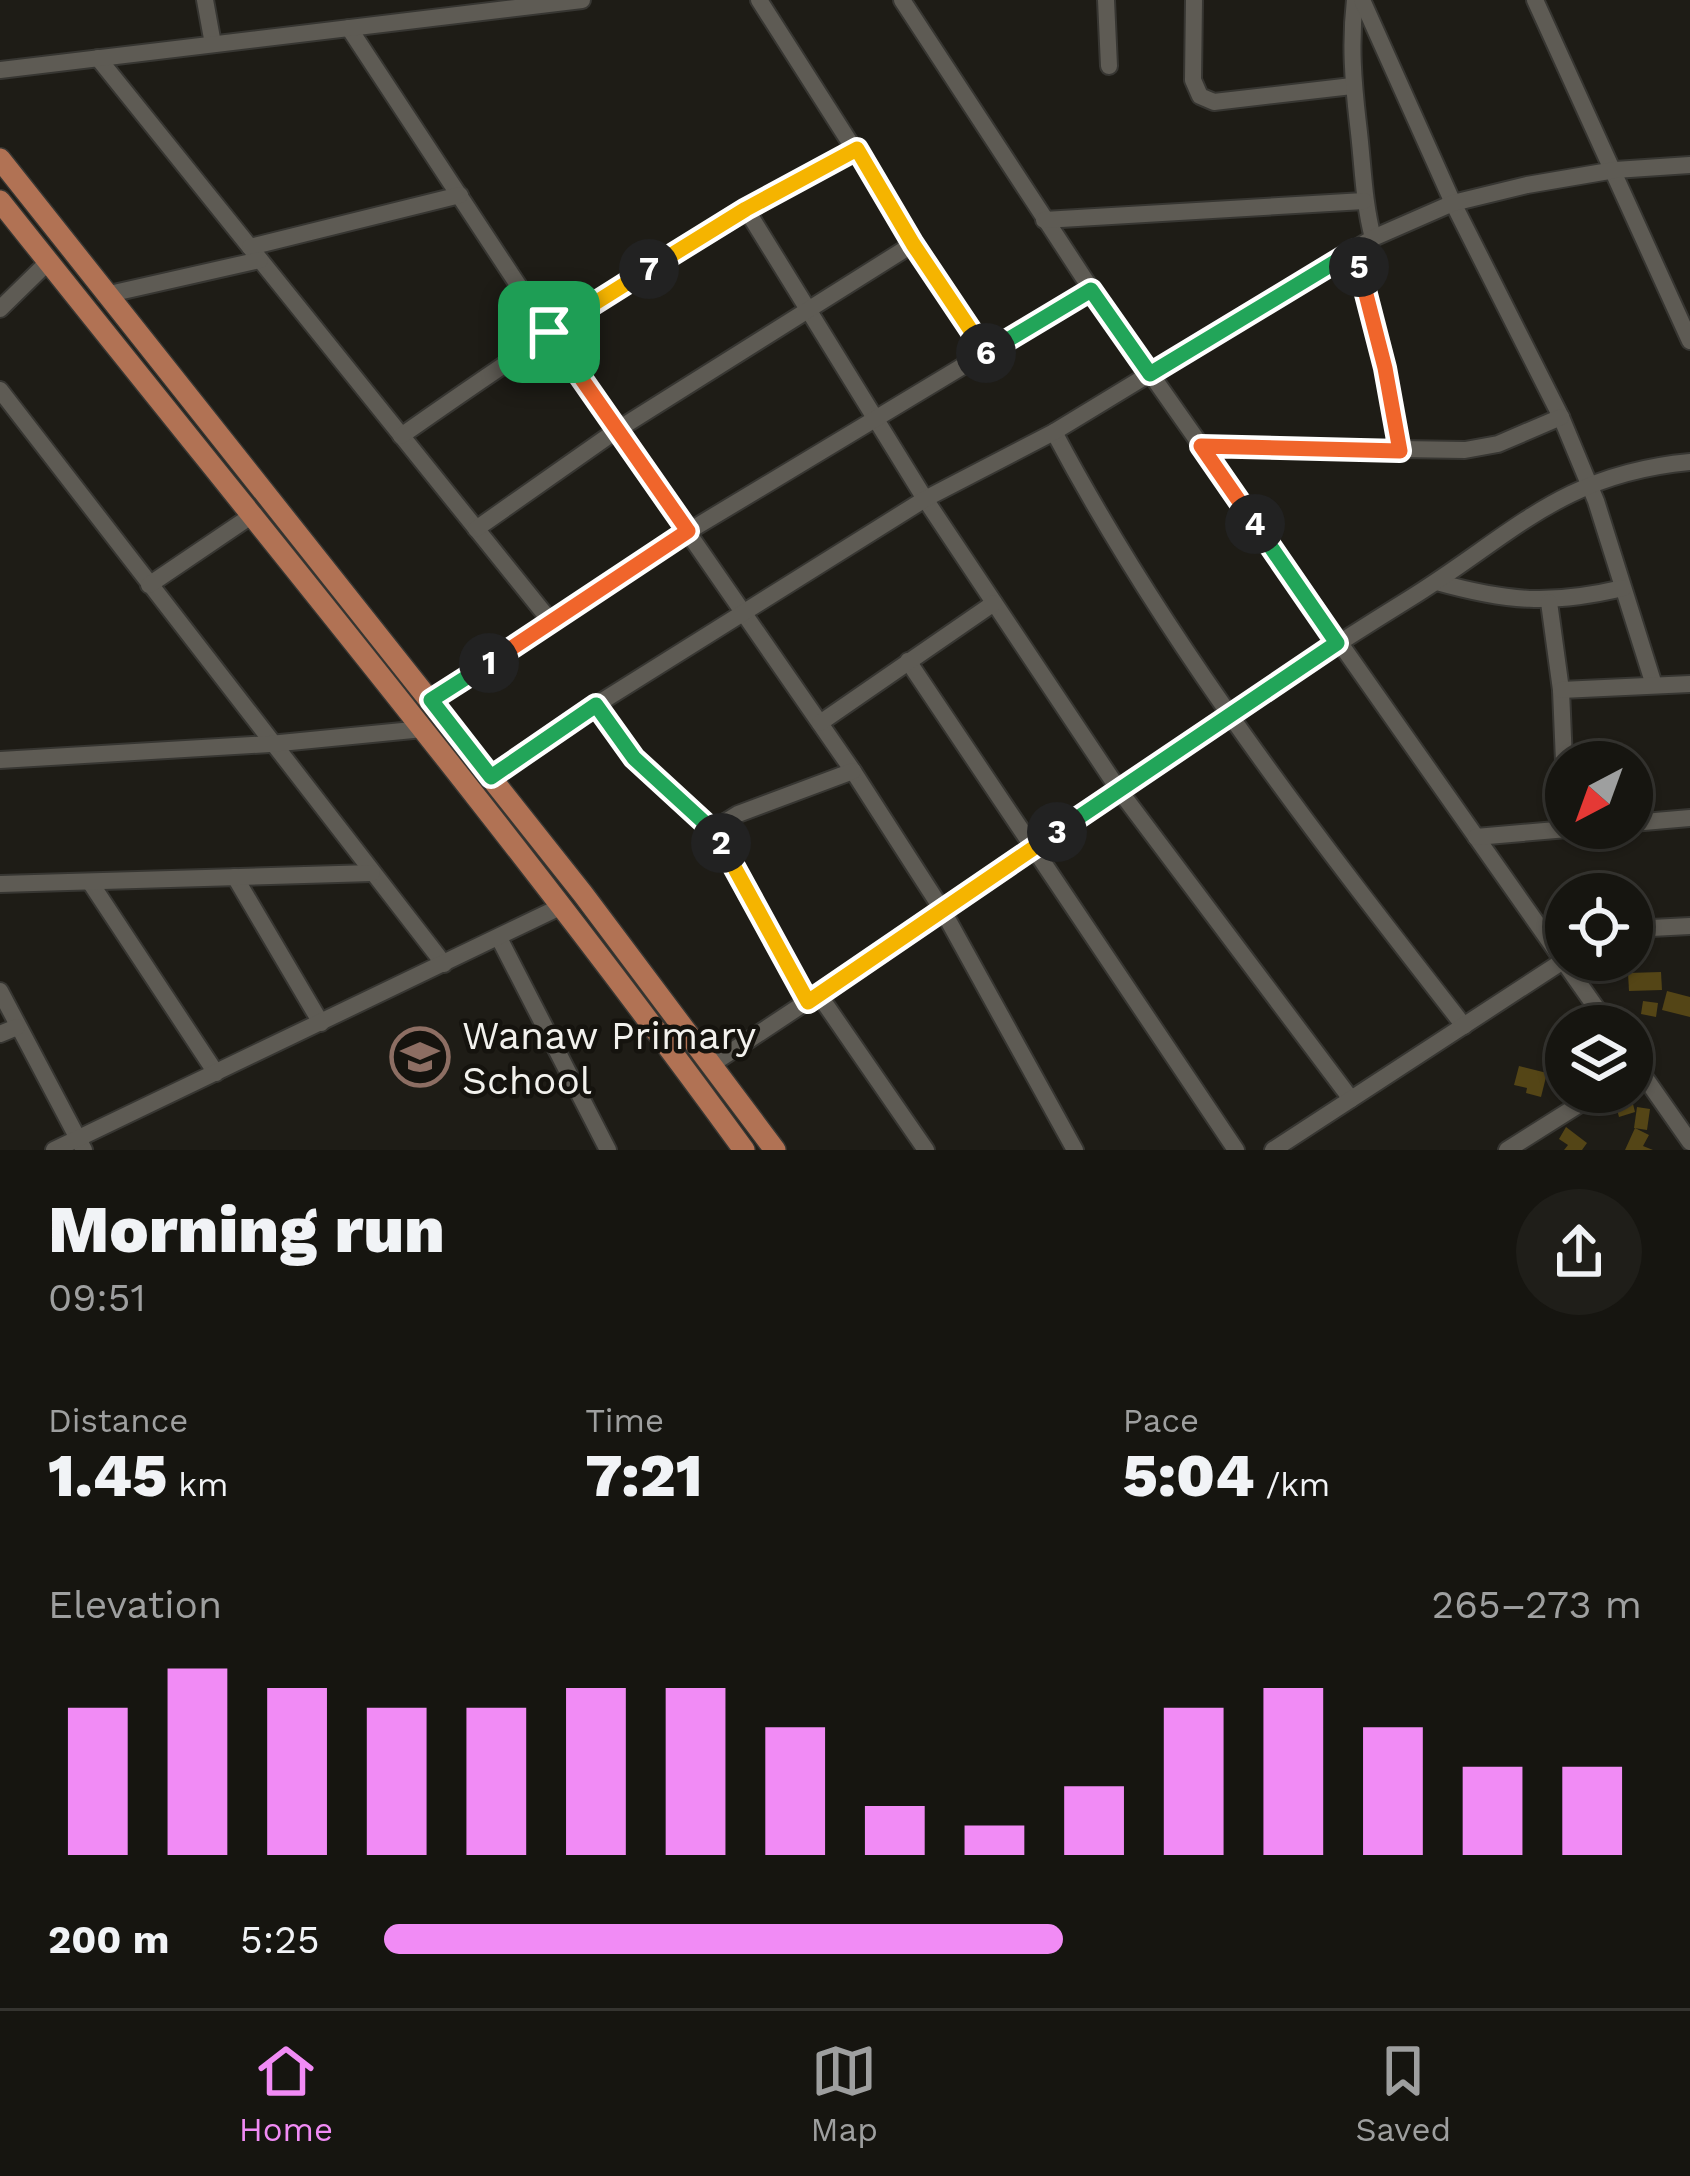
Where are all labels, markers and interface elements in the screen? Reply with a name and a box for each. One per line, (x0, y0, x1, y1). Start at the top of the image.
pin: 5 (1329, 237, 1389, 297)
pin: 7 (619, 239, 679, 299)
text: 5 (1349, 247, 1369, 286)
text: 7 (639, 249, 659, 288)
pin (498, 281, 600, 383)
icon: arrive (516, 299, 582, 365)
pin: 6 (956, 323, 1016, 383)
text: 6 (976, 333, 996, 372)
pin: 4 (1225, 494, 1285, 554)
text: 4 (1244, 504, 1266, 543)
pin: 1 (459, 633, 519, 693)
text: 1 (482, 643, 496, 682)
north arrow (1545, 741, 1653, 849)
map controls (1545, 741, 1653, 1113)
pin: 3 (1027, 802, 1087, 862)
text: 3 (1047, 812, 1067, 851)
pin: 2 (691, 813, 751, 873)
text: 2 (711, 823, 731, 862)
button: locate (1545, 873, 1653, 981)
button: layers (1545, 1005, 1653, 1113)
place label: Wanaw Primary School (462, 1013, 756, 1103)
school or university icon: Wanaw Primary School (389, 1026, 451, 1088)
button: share (1516, 1189, 1642, 1315)
text: Morning run (48, 1191, 445, 1268)
text: 09:51 (48, 1275, 146, 1320)
text: Distance (48, 1401, 188, 1440)
text: Time (585, 1401, 664, 1440)
text: Pace (1123, 1401, 1199, 1440)
text: 1.45 (48, 1440, 167, 1511)
text: 7:21 (585, 1440, 702, 1511)
text: 5:04 (1123, 1440, 1254, 1511)
text: km (167, 1465, 229, 1504)
text: /km (1254, 1465, 1330, 1504)
text: Elevation (48, 1582, 222, 1627)
text: 265–273 m (1431, 1582, 1642, 1627)
text: 200 m (48, 1917, 169, 1962)
text: 5:25 (240, 1917, 320, 1962)
tab: Home (239, 2038, 333, 2149)
tab: Map (811, 2038, 878, 2149)
tab: Saved (1355, 2038, 1451, 2149)

